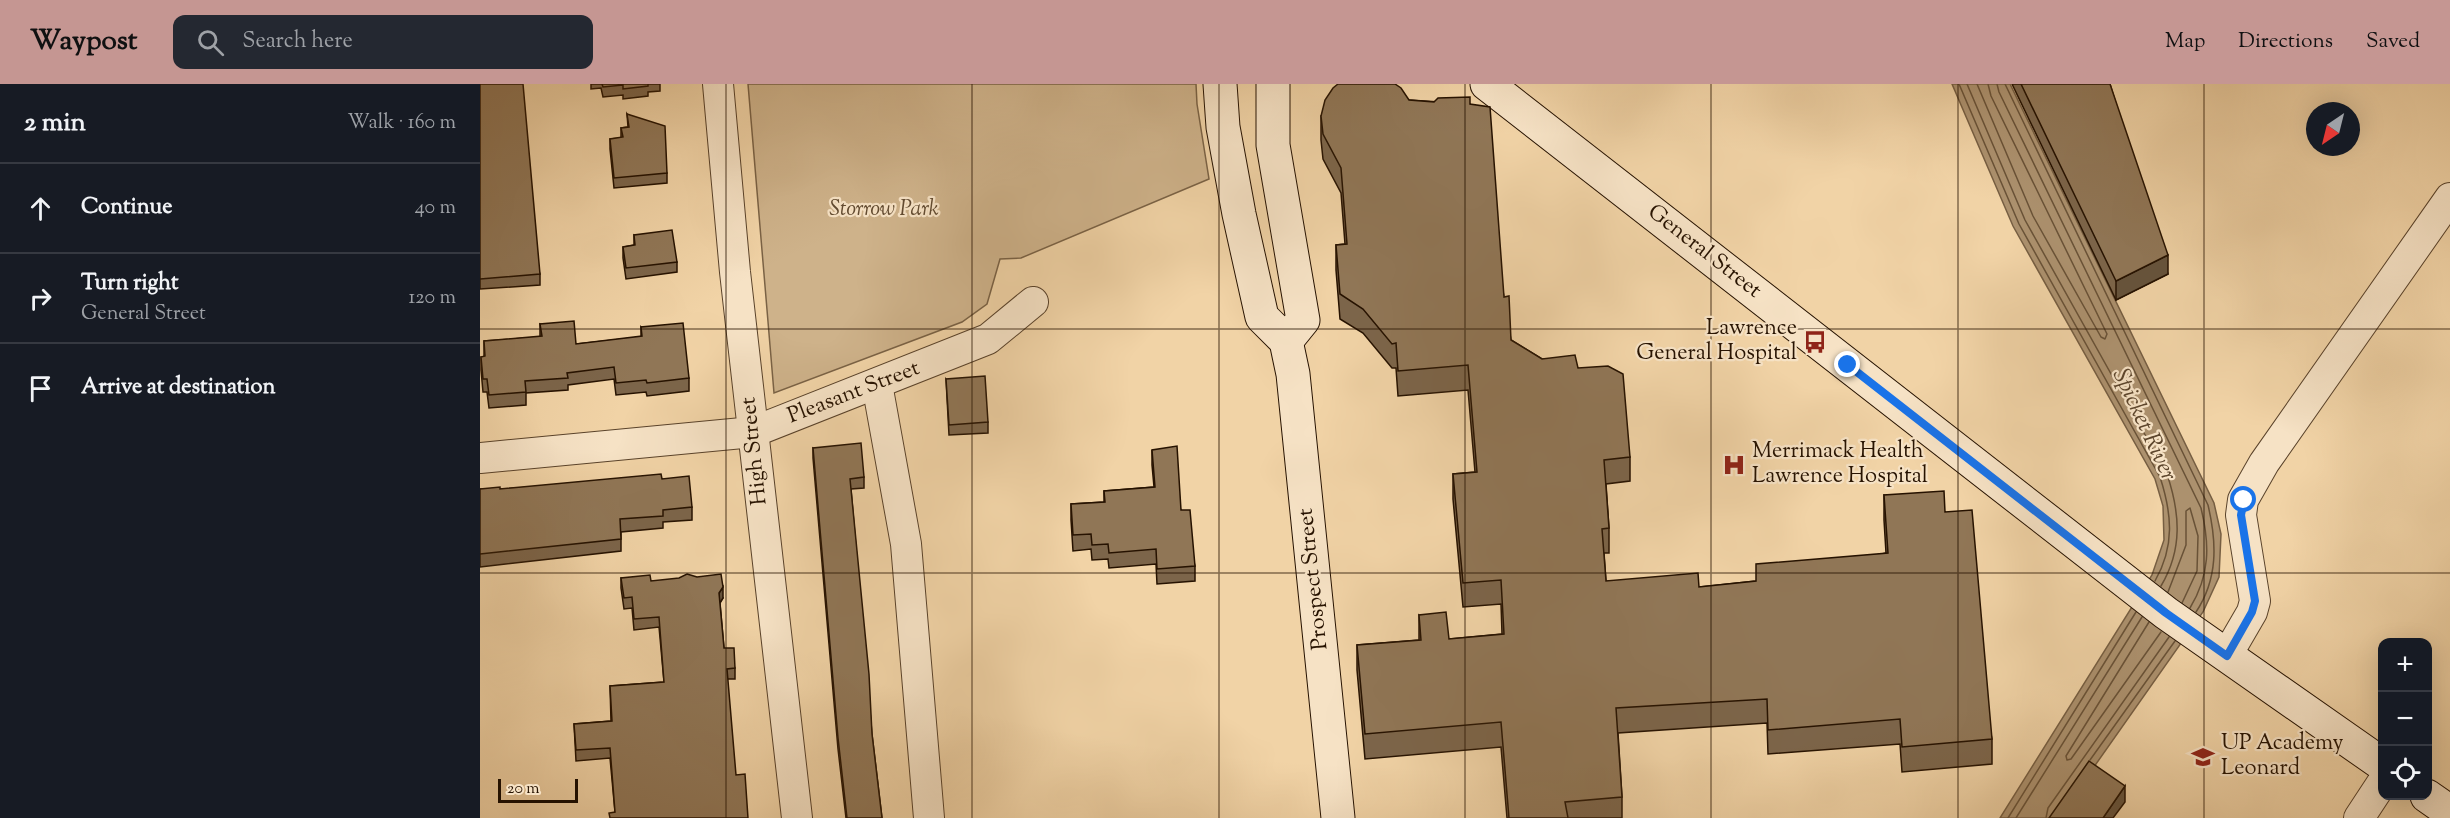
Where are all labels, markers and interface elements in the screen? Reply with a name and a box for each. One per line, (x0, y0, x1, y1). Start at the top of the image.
search box (173, 15, 593, 69)
text: Waypost (30, 22, 137, 62)
icon: search (194, 26, 227, 59)
text: Search here (242, 26, 353, 58)
text: Map (2165, 27, 2205, 57)
text: Directions (2238, 27, 2333, 57)
text: Saved (2366, 27, 2420, 57)
north arrow (2306, 102, 2360, 156)
text: 2 min (24, 105, 86, 142)
text: Walk · 160 m (347, 109, 456, 138)
icon: ahead (24, 192, 57, 225)
text: Continue (81, 192, 172, 224)
text: 40 m (415, 194, 456, 223)
park label: Storrow Park (829, 194, 939, 226)
street label: General Street (1640, 197, 1768, 307)
text: Turn right (81, 268, 178, 300)
icon: right (24, 282, 57, 315)
text: 120 m (408, 284, 456, 313)
text: General Street (81, 300, 206, 329)
place label: Lawrence General Hospital (1636, 313, 1797, 370)
bus stop icon: Lawrence General Hospital (1802, 329, 1828, 355)
route end (1834, 351, 1860, 377)
street label: Pleasant Street (783, 353, 925, 433)
water label: Spicket River (2103, 363, 2185, 487)
icon: arrive (24, 372, 57, 405)
text: Arrive at destination (81, 372, 276, 404)
street label: High Street (733, 395, 777, 507)
place label: Merrimack Health Lawrence Hospital (1752, 436, 1928, 493)
hospital icon: Merrimack Health Lawrence Hospital (1721, 452, 1747, 478)
route start (2230, 486, 2256, 512)
street label: Prospect Street (1291, 506, 1337, 651)
map controls (2378, 638, 2432, 800)
button: + (2378, 638, 2432, 692)
button: − (2378, 692, 2432, 746)
place label: UP Academy Leonard (2221, 728, 2344, 785)
school or university icon: UP Academy Leonard (2190, 744, 2216, 770)
button: locate (2378, 746, 2432, 800)
scale bar (498, 776, 578, 804)
text: 20 m (507, 778, 540, 801)

